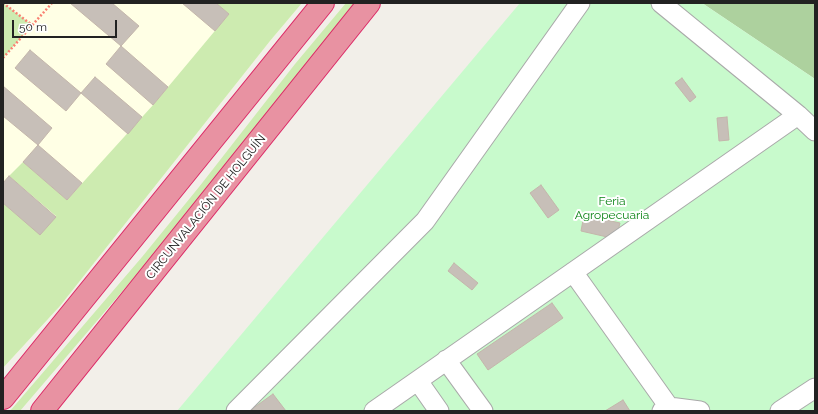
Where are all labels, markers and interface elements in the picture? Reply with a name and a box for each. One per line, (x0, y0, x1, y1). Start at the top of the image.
scale bar (14, 12, 119, 38)
text: 50 m (19, 20, 47, 34)
street label: CIRCUNVALACIÓN DE HOLGUÍN (143, 132, 269, 282)
park label: Feria Agropecuaria (575, 194, 649, 222)

